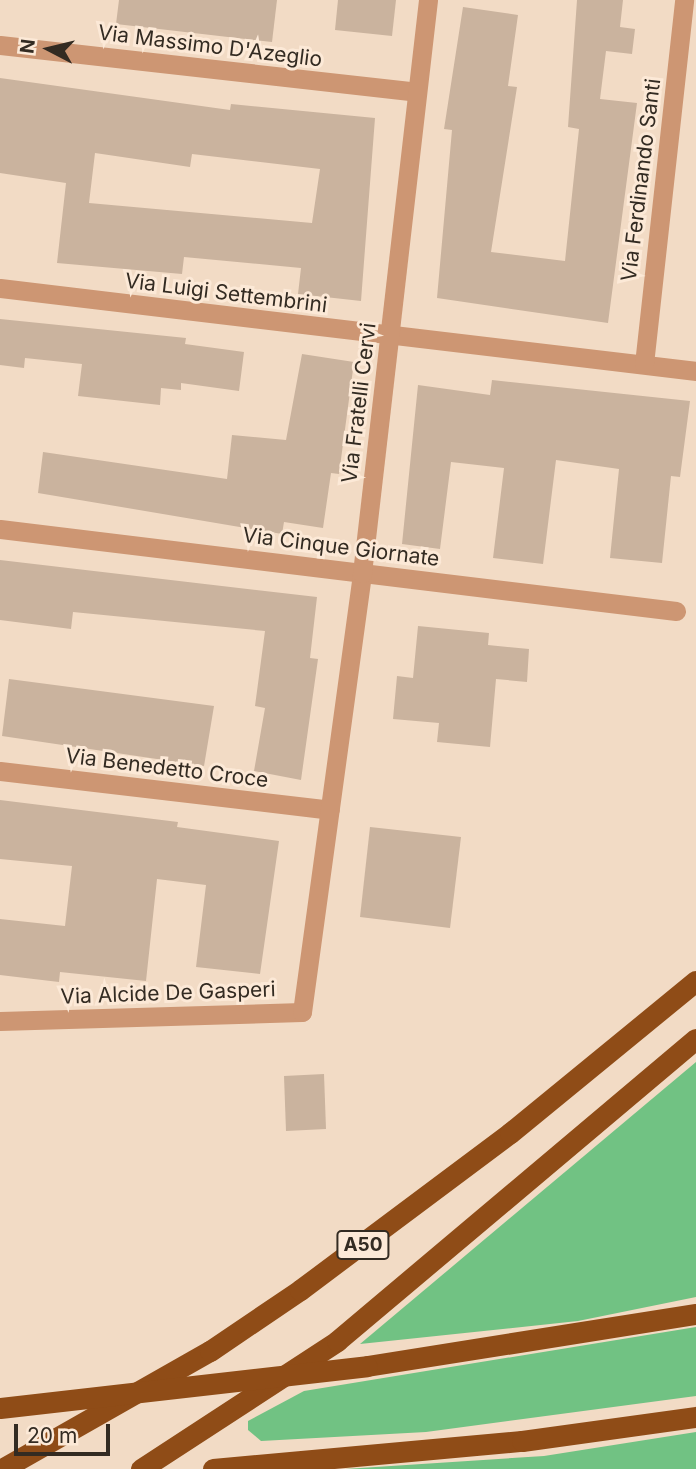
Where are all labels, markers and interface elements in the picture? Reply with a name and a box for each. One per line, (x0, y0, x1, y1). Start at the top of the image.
north arrow (14, 14, 84, 84)
street label: Via Massimo D'Azeglio (96, 20, 324, 72)
text: N (15, 38, 40, 55)
street label: Via Ferdinando Santi (616, 77, 666, 283)
street label: Via Luigi Settembrini (123, 268, 329, 318)
street label: Via Fratelli Cervi (337, 321, 381, 485)
street label: Via Cinque Giornate (241, 522, 441, 572)
street label: Via Benedetto Croce (64, 743, 270, 793)
street label: Via Alcide De Gasperi (60, 977, 276, 1009)
road number: A50 (335, 1230, 391, 1260)
scale bar (18, 1410, 114, 1454)
text: 20 m (27, 1423, 77, 1448)

